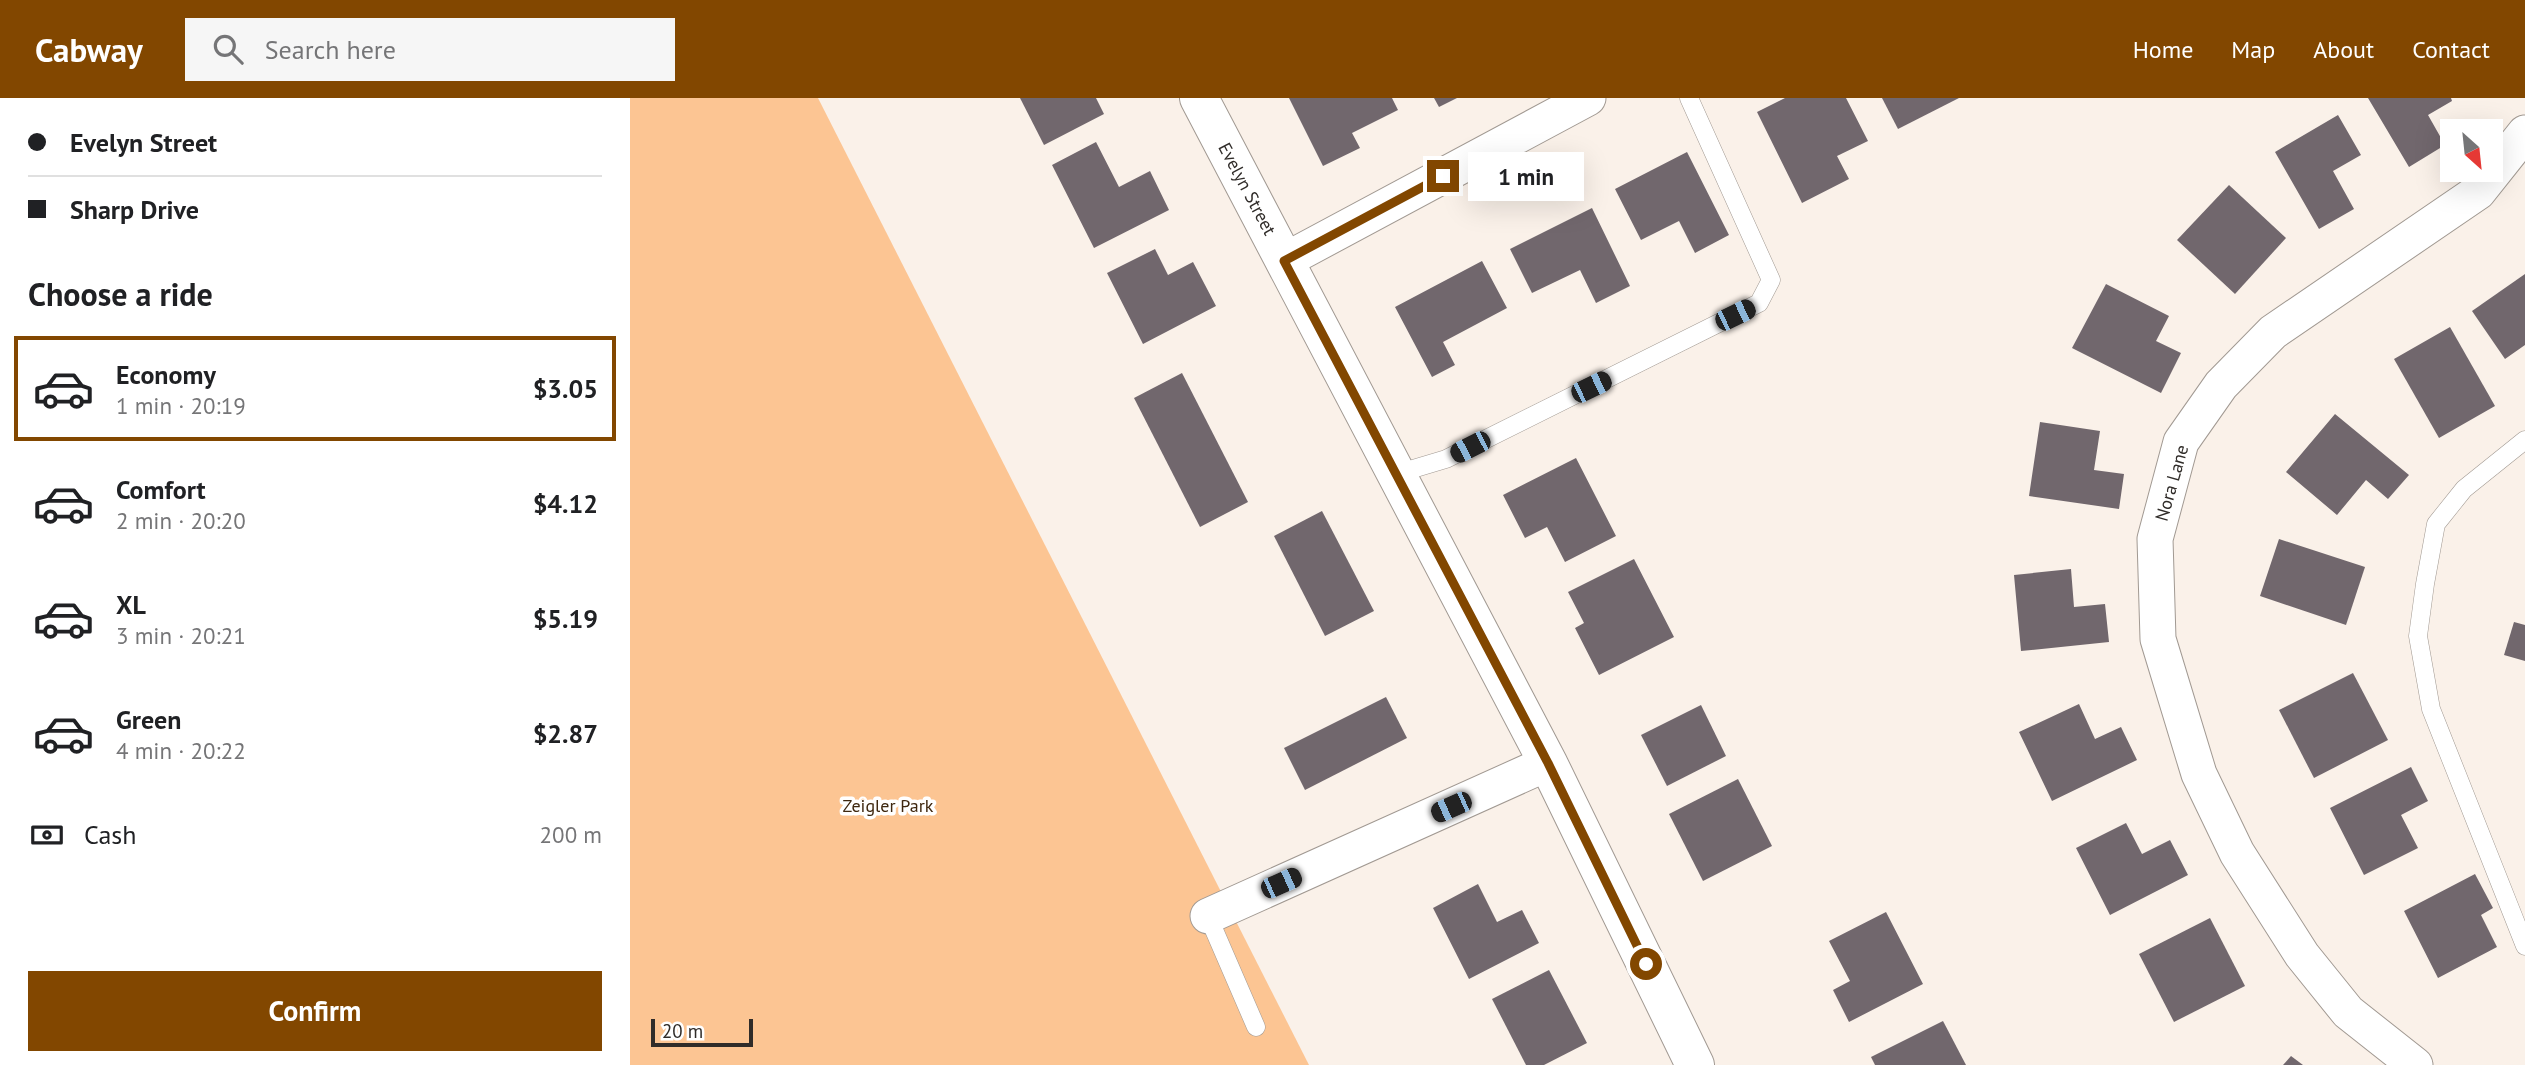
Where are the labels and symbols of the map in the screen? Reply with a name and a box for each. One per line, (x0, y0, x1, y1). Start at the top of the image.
north arrow (2440, 119, 2502, 182)
street label: Evelyn Street (1213, 139, 1281, 239)
callout: 1 min (1468, 152, 1583, 200)
route end (1427, 160, 1459, 192)
car (1712, 296, 1759, 334)
car (1568, 368, 1615, 406)
car (1447, 428, 1494, 466)
street label: Nora Lane (2150, 442, 2193, 524)
car (1428, 789, 1475, 825)
park label: Zeigler Park (843, 794, 934, 817)
car (1258, 865, 1305, 901)
route start (1630, 948, 1662, 980)
scale bar (651, 1016, 752, 1048)

